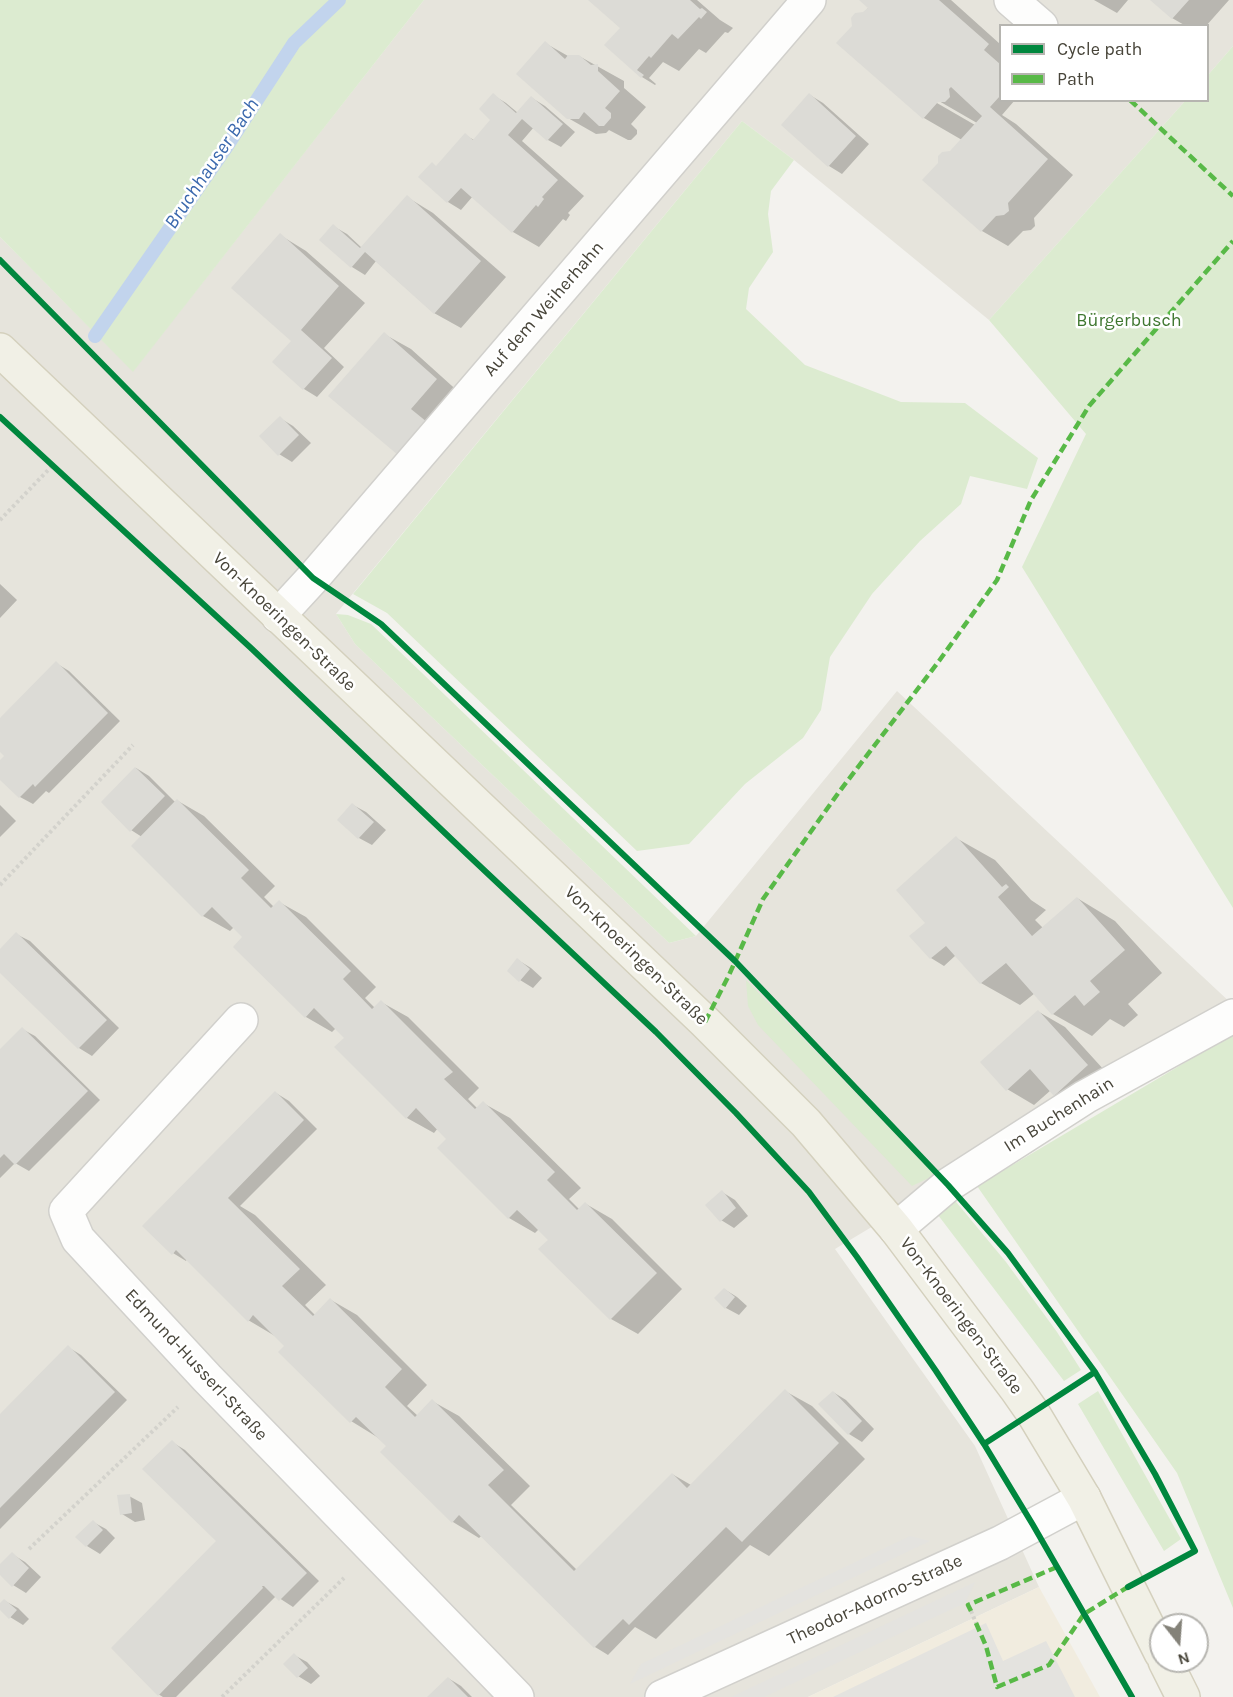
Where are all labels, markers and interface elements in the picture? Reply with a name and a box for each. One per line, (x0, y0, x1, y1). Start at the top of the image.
legend (999, 24, 1209, 102)
text: Cycle path (1057, 38, 1142, 60)
text: Path (1057, 68, 1095, 90)
water label: Bruchhauser Bach (159, 94, 265, 234)
street label: Auf dem Weiherhahn (479, 237, 609, 381)
park label: Bürgerbusch (1076, 310, 1182, 332)
street label: Von-Knoeringen-Straße (208, 548, 360, 696)
street label: Von-Knoeringen-Straße (560, 882, 712, 1030)
street label: Im Buchenhain (1000, 1073, 1118, 1157)
street label: Von-Knoeringen-Straße (895, 1233, 1027, 1399)
street label: Edmund-Husserl-Straße (120, 1285, 272, 1445)
street label: Theodor-Adorno-Straße (784, 1550, 966, 1650)
north arrow (1149, 1613, 1209, 1673)
text: N (1176, 1648, 1192, 1670)

